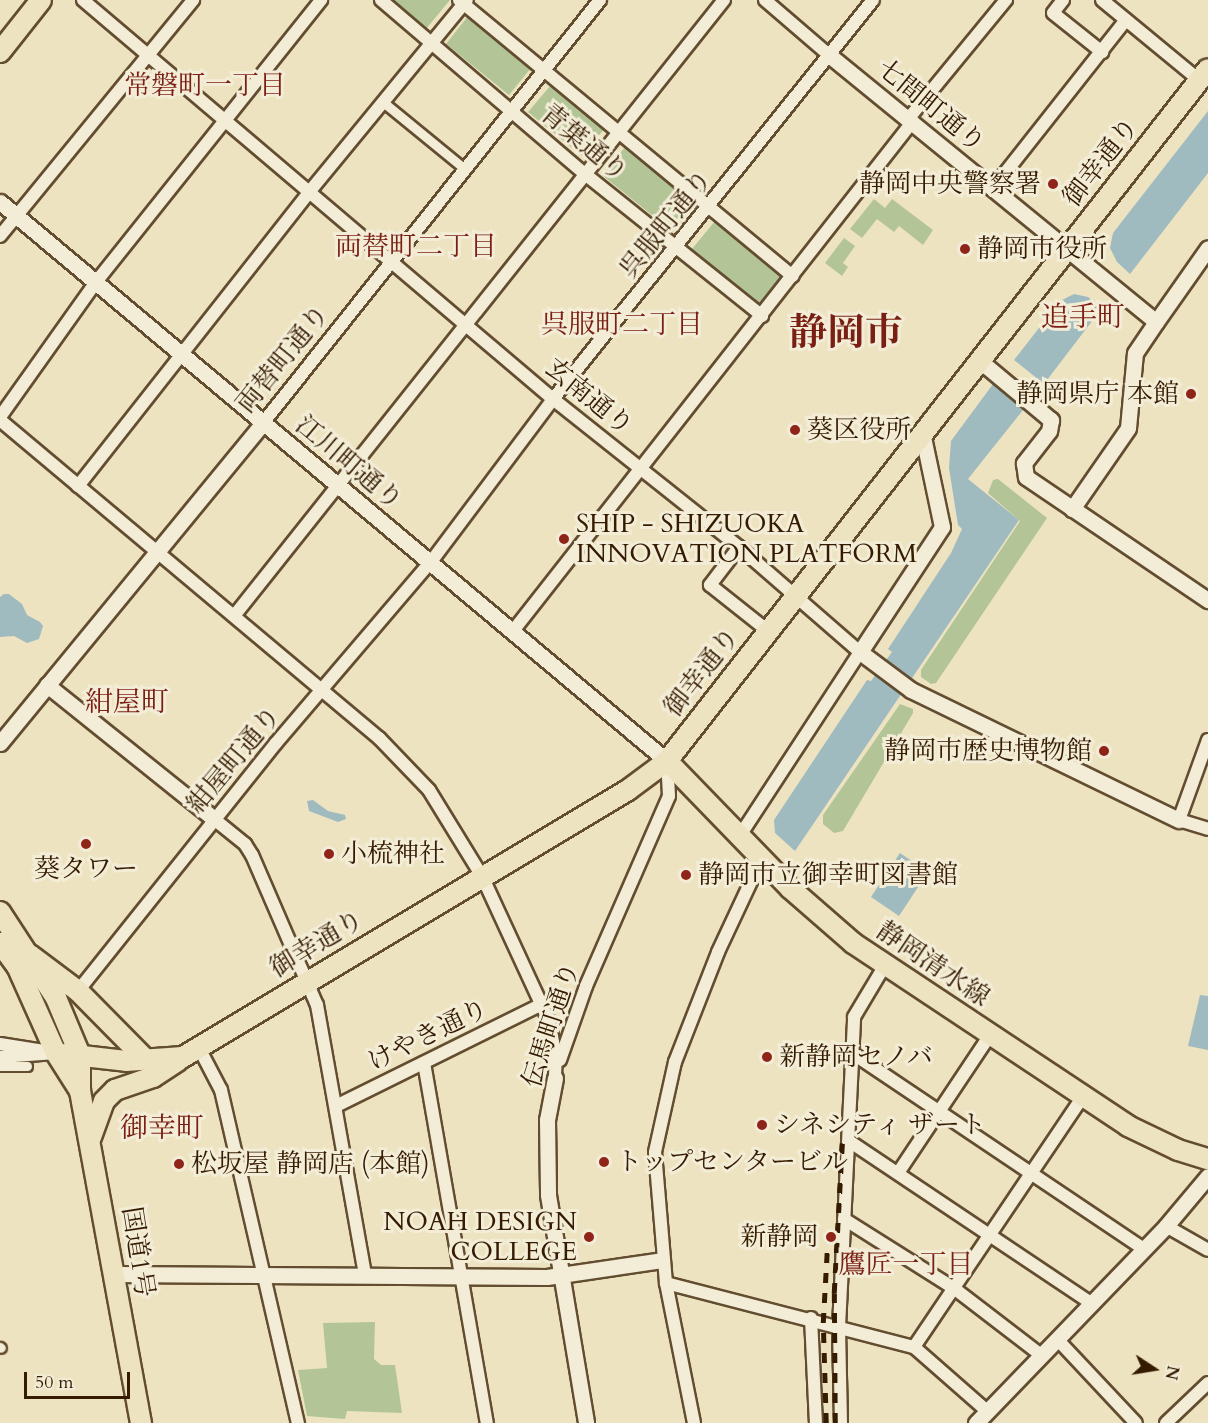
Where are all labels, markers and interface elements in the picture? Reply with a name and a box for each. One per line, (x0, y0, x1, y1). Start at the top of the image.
street label: 七間町通り (871, 53, 991, 159)
district label: 常磐町一丁目 (124, 70, 286, 102)
street label: 青葉通り (534, 98, 634, 188)
street label: 御幸通り (1057, 111, 1145, 213)
street label: 呉服町通り (613, 164, 719, 284)
place label: 静岡中央警察署 (859, 168, 1041, 200)
marker: 静岡中央警察署 (1046, 177, 1060, 191)
district label: 両替町二丁目 (335, 231, 497, 263)
place label: 静岡市役所 (977, 233, 1107, 265)
marker: 静岡市役所 (958, 242, 972, 256)
street label: 両替町通り (230, 299, 336, 419)
district label: 追手町 (1041, 300, 1125, 334)
district label: 呉服町二丁目 (541, 309, 703, 341)
district label: 静岡市 (789, 311, 903, 357)
street label: 玄南通り (539, 352, 639, 442)
place label: 静岡県庁 本館 (1016, 378, 1179, 410)
marker: 静岡県庁 本館 (1184, 387, 1198, 401)
street label: 江川町通り (289, 409, 409, 517)
place label: 葵区役所 (807, 414, 911, 446)
marker: 葵区役所 (788, 423, 802, 437)
place label: SHIP - SHIZUOKA INNOVATION PLATFORM (576, 508, 917, 570)
marker: SHIP - SHIZUOKA INNOVATION PLATFORM (557, 532, 571, 546)
street label: 御幸通り (658, 621, 746, 723)
district label: 紺屋町 (85, 685, 169, 719)
street label: 紺屋町通り (180, 700, 288, 820)
place label: 静岡市歴史博物館 (884, 735, 1092, 767)
marker: 静岡市歴史博物館 (1097, 744, 1111, 758)
marker: 葵タワー (79, 837, 93, 851)
place label: 小梳神社 (341, 838, 445, 870)
marker: 小梳神社 (322, 847, 336, 861)
place label: 葵タワー (34, 853, 138, 885)
place label: 静岡市立御幸町図書館 (698, 859, 958, 891)
marker: 静岡市立御幸町図書館 (679, 868, 693, 882)
street label: 御幸通り (264, 904, 370, 984)
street label: 静岡清水線 (870, 915, 996, 1013)
street label: 伝馬町通り (516, 958, 586, 1092)
street label: けやき通り (363, 992, 493, 1078)
place label: 新静岡セノバ (779, 1041, 935, 1073)
marker: 新静岡セノバ (760, 1050, 774, 1064)
place label: シネシティ ザート (774, 1109, 989, 1141)
district label: 御幸町 (120, 1111, 204, 1145)
marker: シネシティ ザート (755, 1118, 769, 1132)
place label: トップセンタービル (616, 1146, 850, 1178)
place label: 松坂屋 静岡店 (本館) (191, 1148, 429, 1180)
marker: トップセンタービル (597, 1155, 611, 1169)
marker: 松坂屋 静岡店 (本館) (172, 1157, 186, 1171)
street label: 国道1号 (115, 1204, 161, 1300)
place label: NOAH DESIGN COLLEGE (383, 1206, 577, 1268)
place label: 新静岡 (740, 1221, 818, 1253)
marker: 新静岡 (822, 1228, 840, 1246)
marker: NOAH DESIGN COLLEGE (582, 1230, 596, 1244)
district label: 鷹匠一丁目 (839, 1249, 973, 1281)
north arrow (1124, 1339, 1184, 1399)
scale bar (27, 1360, 134, 1398)
text: N (1159, 1364, 1184, 1382)
text: 50 m (35, 1370, 74, 1395)

